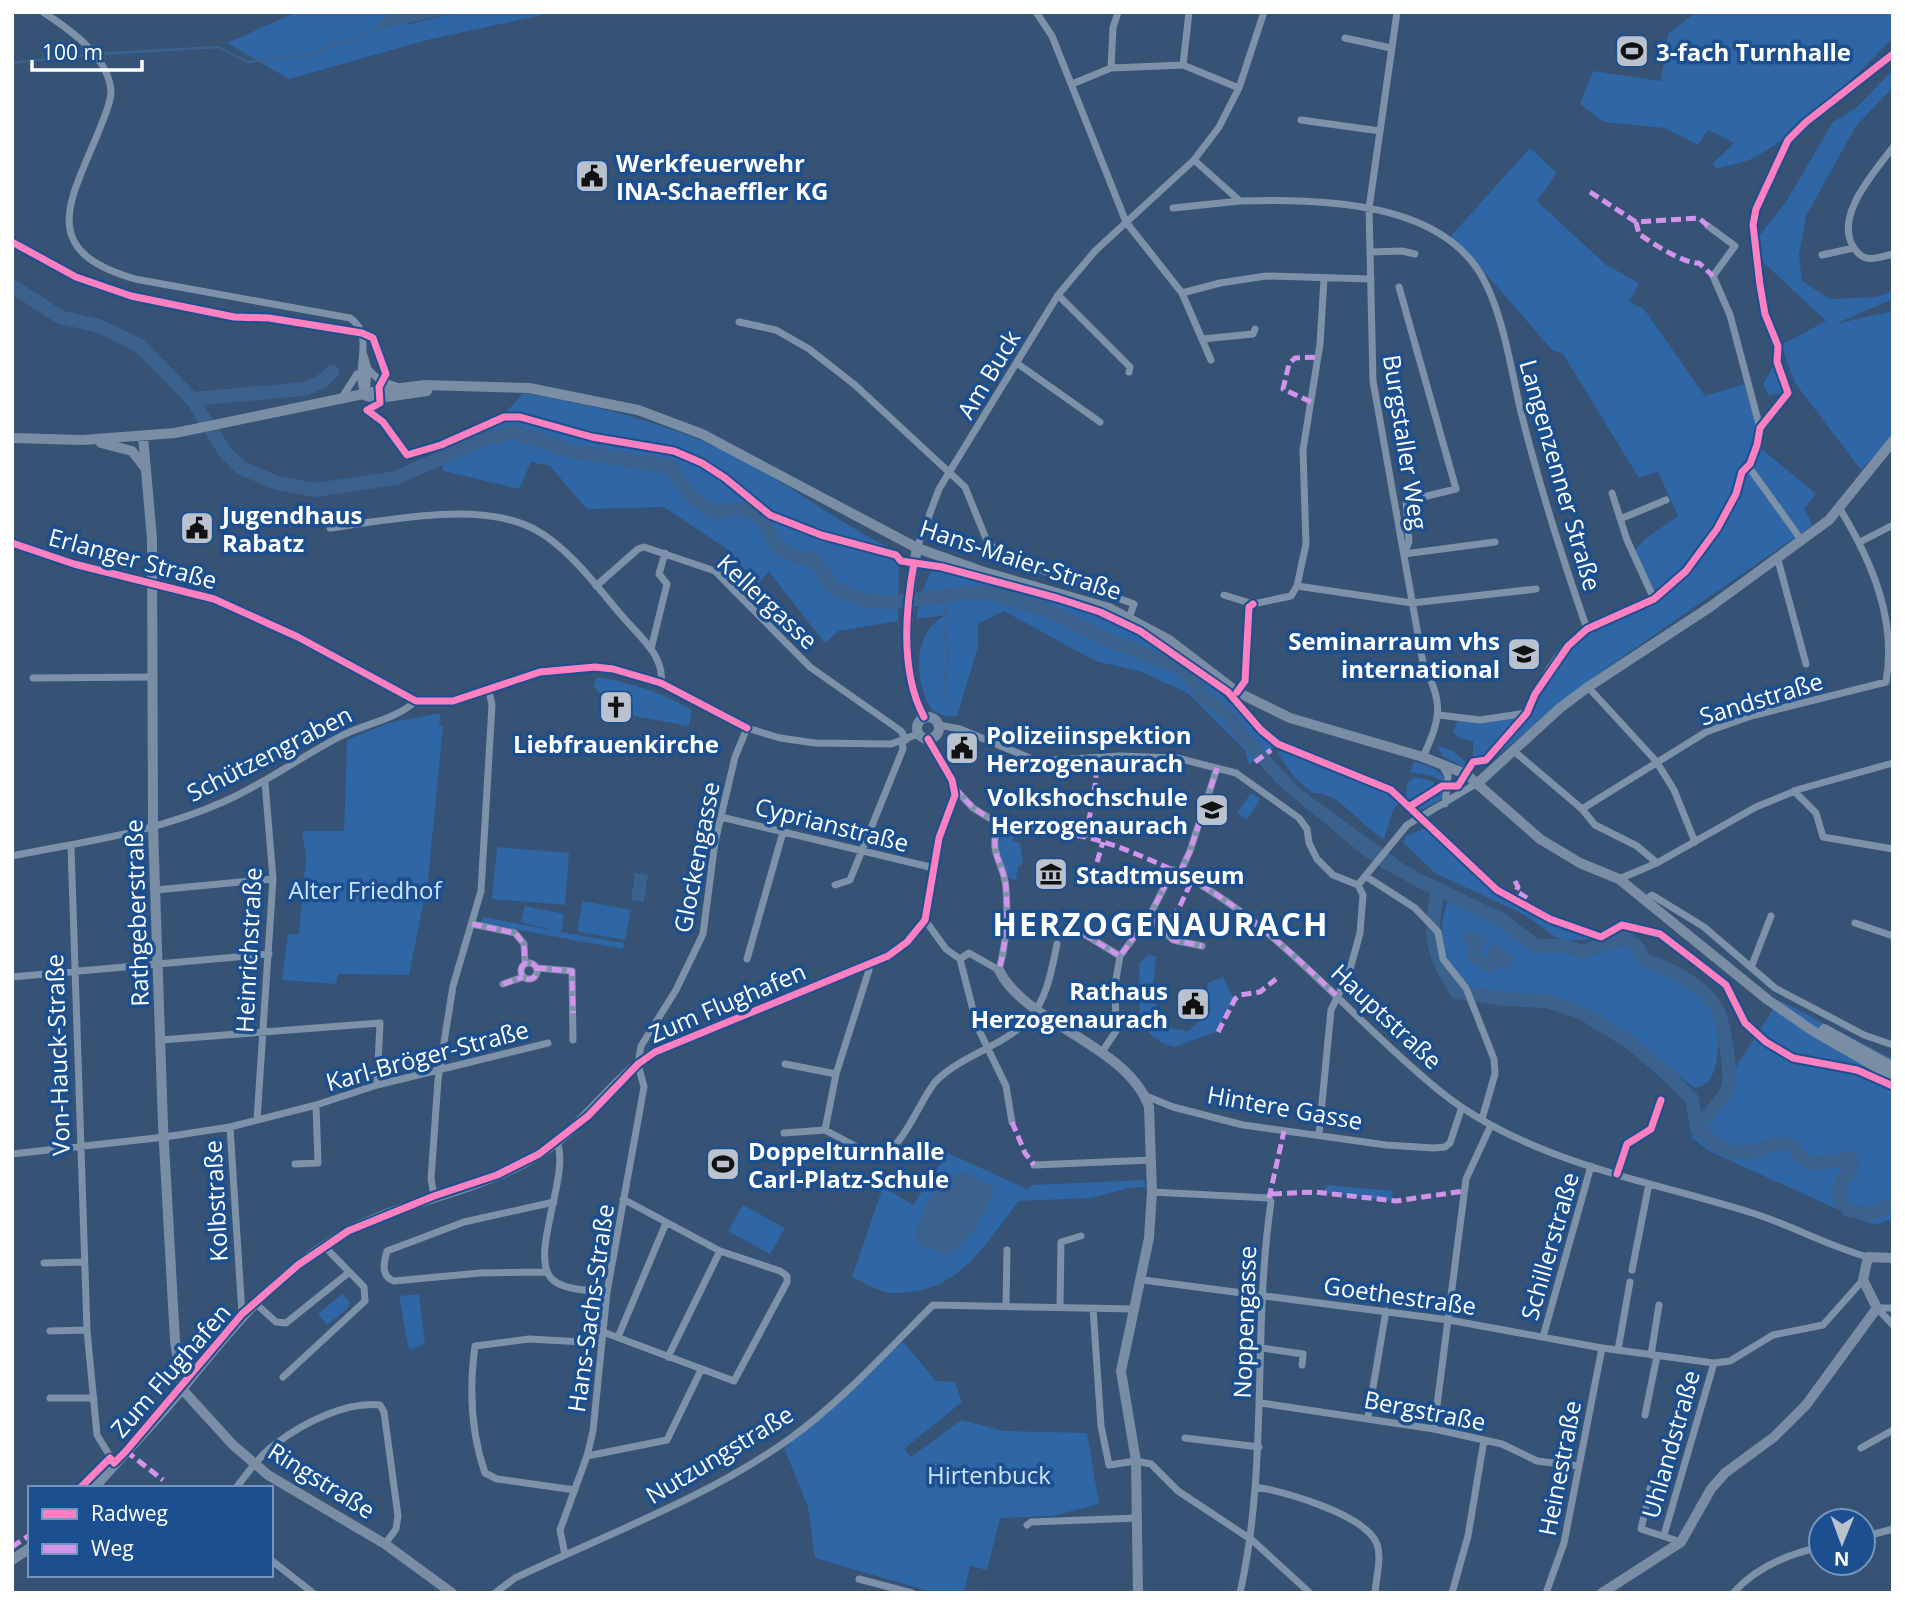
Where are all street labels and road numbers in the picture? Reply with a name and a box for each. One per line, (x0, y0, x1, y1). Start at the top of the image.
street label: Am Buck (949, 323, 1028, 424)
street label: Burgstaller Weg (1376, 352, 1436, 532)
street label: Langenzenner Straße (1512, 356, 1610, 594)
street label: Hans-Maier-Straße (916, 511, 1126, 607)
street label: Erlanger Straße (45, 520, 221, 596)
street label: Kellergasse (711, 546, 825, 656)
street label: Sandstraße (1695, 664, 1827, 732)
street label: Schützengraben (181, 697, 357, 809)
street label: Glockengasse (665, 779, 727, 935)
street label: Cyprianstraße (752, 789, 912, 859)
street label: Rathgeberstraße (116, 819, 156, 1007)
street label: Heinrichstraße (227, 866, 269, 1034)
street label: Von-Hauck-Straße (37, 953, 77, 1157)
street label: Zum Flughafen (643, 954, 811, 1050)
street label: Hauptstraße (1324, 956, 1450, 1076)
street label: Karl-Bröger-Straße (322, 1012, 532, 1098)
street label: Hintere Gasse (1205, 1077, 1365, 1137)
street label: Kolbstraße (195, 1140, 235, 1262)
street label: Schillerstraße (1512, 1168, 1586, 1324)
street label: Hans-Sachs-Straße (559, 1202, 621, 1414)
street label: Noppengasse (1225, 1245, 1263, 1399)
street label: Goethestraße (1322, 1268, 1478, 1322)
street label: Zum Flughafen (103, 1296, 237, 1444)
street label: Uhlandstraße (1633, 1366, 1707, 1522)
street label: Bergstraße (1361, 1382, 1489, 1438)
street label: Nutzungstraße (639, 1397, 799, 1511)
street label: Heinestraße (1530, 1398, 1588, 1538)
street label: Ringstraße (262, 1434, 382, 1526)

